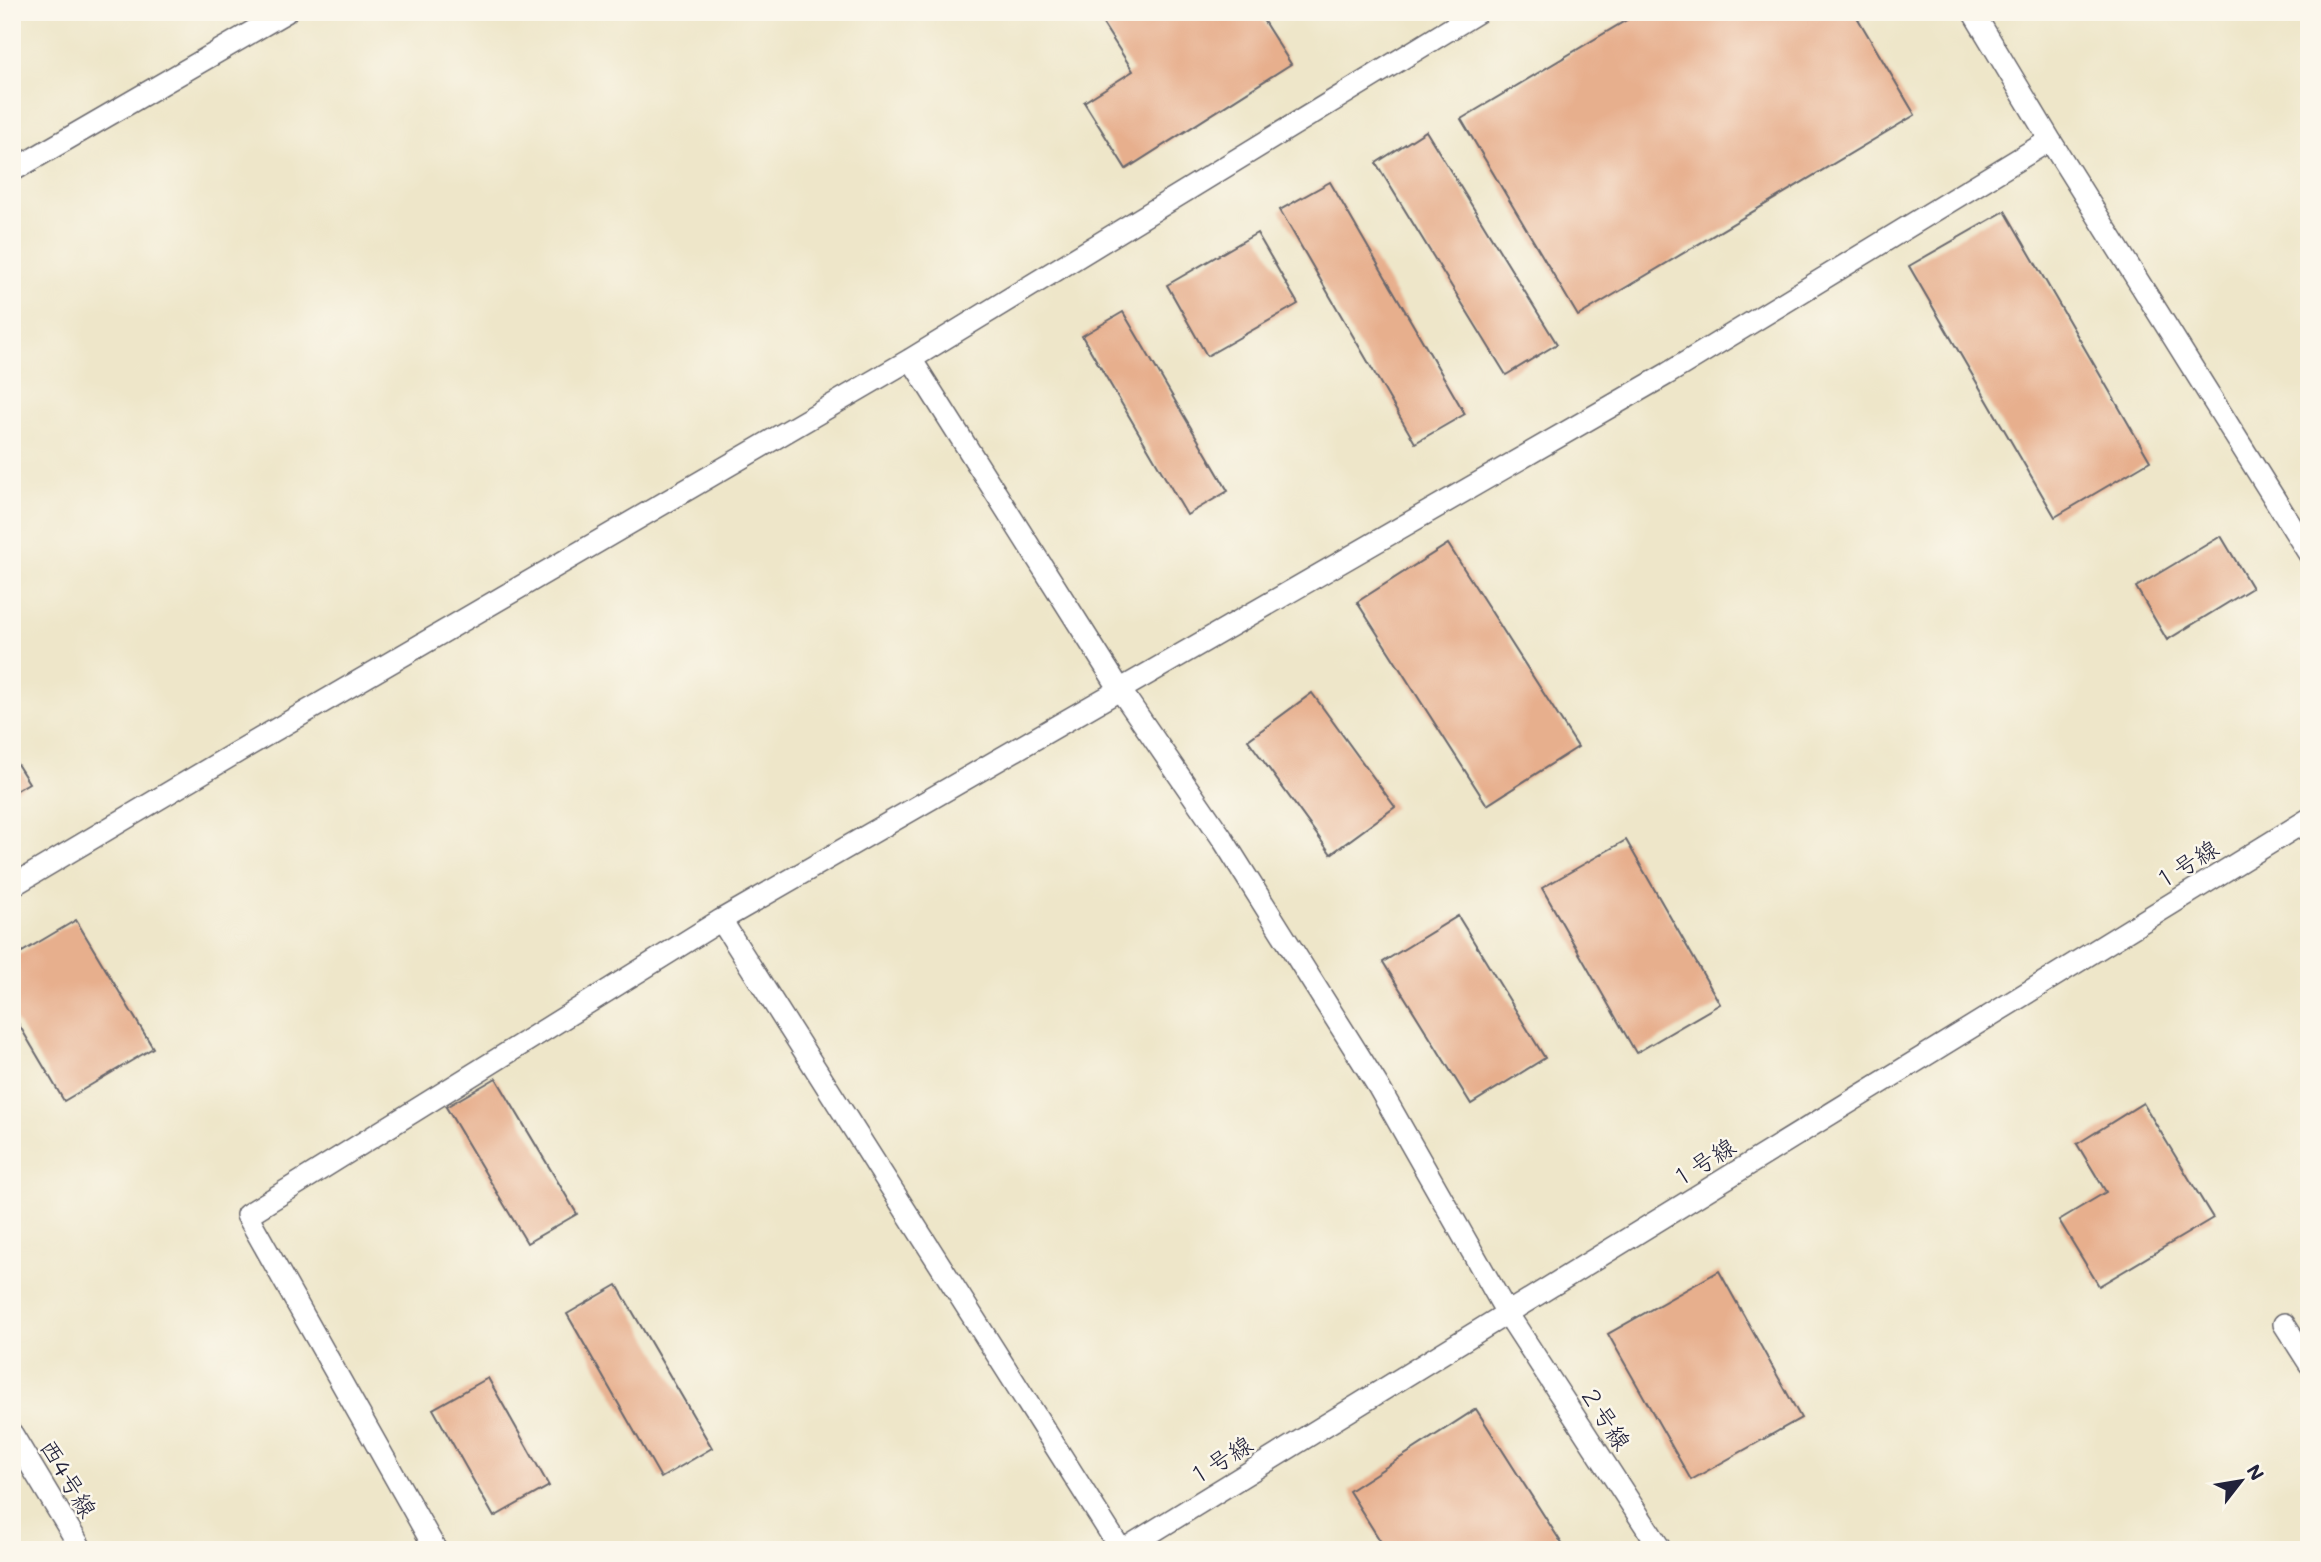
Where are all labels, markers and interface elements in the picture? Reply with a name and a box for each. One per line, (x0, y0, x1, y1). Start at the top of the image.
street label: １号線 (2146, 832, 2224, 896)
street label: １号線 (1663, 1130, 1741, 1194)
street label: ２号線 (1573, 1378, 1639, 1456)
street label: １号線 (1180, 1428, 1258, 1492)
street label: 西4号線 (34, 1433, 104, 1523)
north arrow (2206, 1446, 2276, 1516)
text: N (2242, 1459, 2270, 1485)

